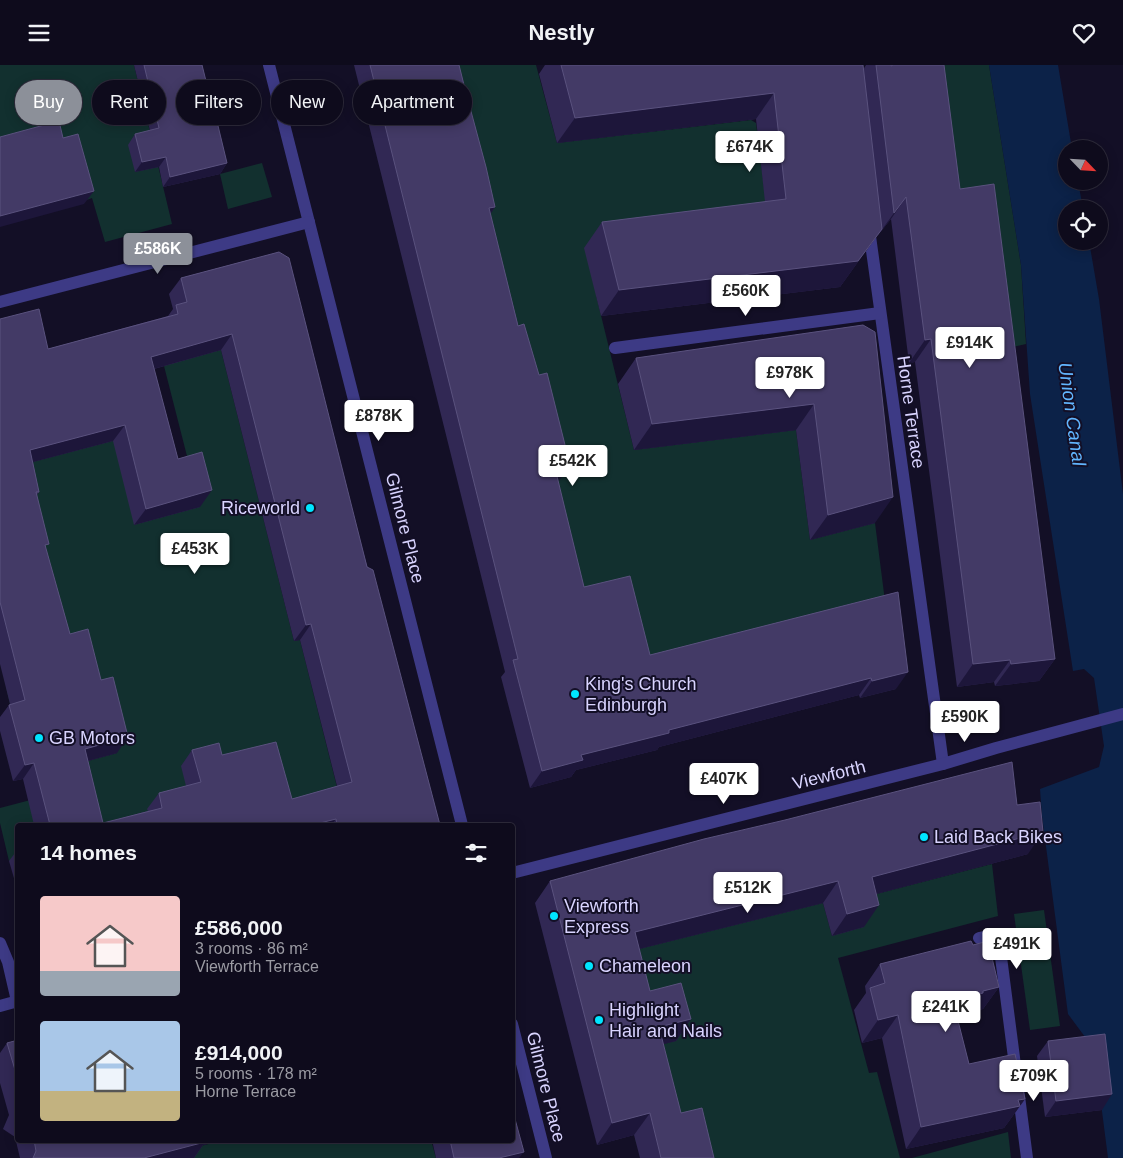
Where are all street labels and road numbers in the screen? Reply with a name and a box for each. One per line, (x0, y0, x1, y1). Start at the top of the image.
street label: Horne Terrace (893, 354, 929, 470)
street label: Gilmore Place (382, 471, 428, 585)
street label: Viewforth (790, 756, 868, 794)
street label: Gilmore Place (523, 1030, 569, 1144)

